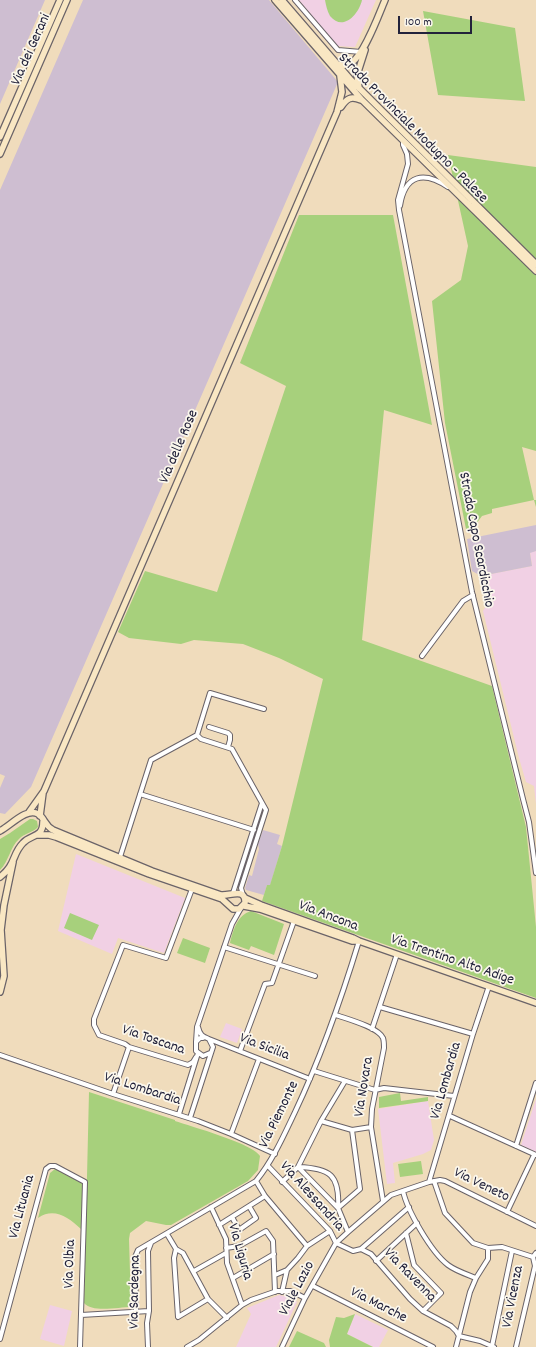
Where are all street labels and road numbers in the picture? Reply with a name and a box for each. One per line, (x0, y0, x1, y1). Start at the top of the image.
street label: Via dei Gerani (8, 11, 56, 89)
street label: Strada Provinciale Modugno - Palese (333, 50, 491, 208)
street label: Via delle Rose (156, 408, 204, 486)
street label: Strada Capo Scardicchio (453, 471, 497, 609)
street label: Via Ancona (296, 897, 360, 937)
street label: Via Trentino Alto Adige (388, 931, 516, 991)
street label: Via Toscana (119, 1022, 187, 1060)
street label: Via Sicilia (237, 1030, 291, 1066)
street label: Via Lombardia (427, 1040, 467, 1122)
street label: Via Novara (351, 1056, 379, 1118)
street label: Via Lombardia (101, 1069, 183, 1111)
street label: Via Piemonte (256, 1078, 304, 1152)
street label: Via Alessandria (275, 1158, 347, 1236)
street label: Via Veneto (450, 1165, 512, 1207)
street label: Via Lituania (6, 1173, 40, 1241)
street label: Via Liguria (222, 1222, 256, 1282)
street label: Via Olbia (61, 1239, 81, 1289)
street label: Via Ravenna (379, 1245, 439, 1307)
street label: Via Sardegna (126, 1255, 146, 1329)
street label: Viale Lazio (276, 1259, 320, 1319)
street label: Via Vicenza (499, 1265, 529, 1329)
street label: Via Marche (347, 1284, 409, 1328)

